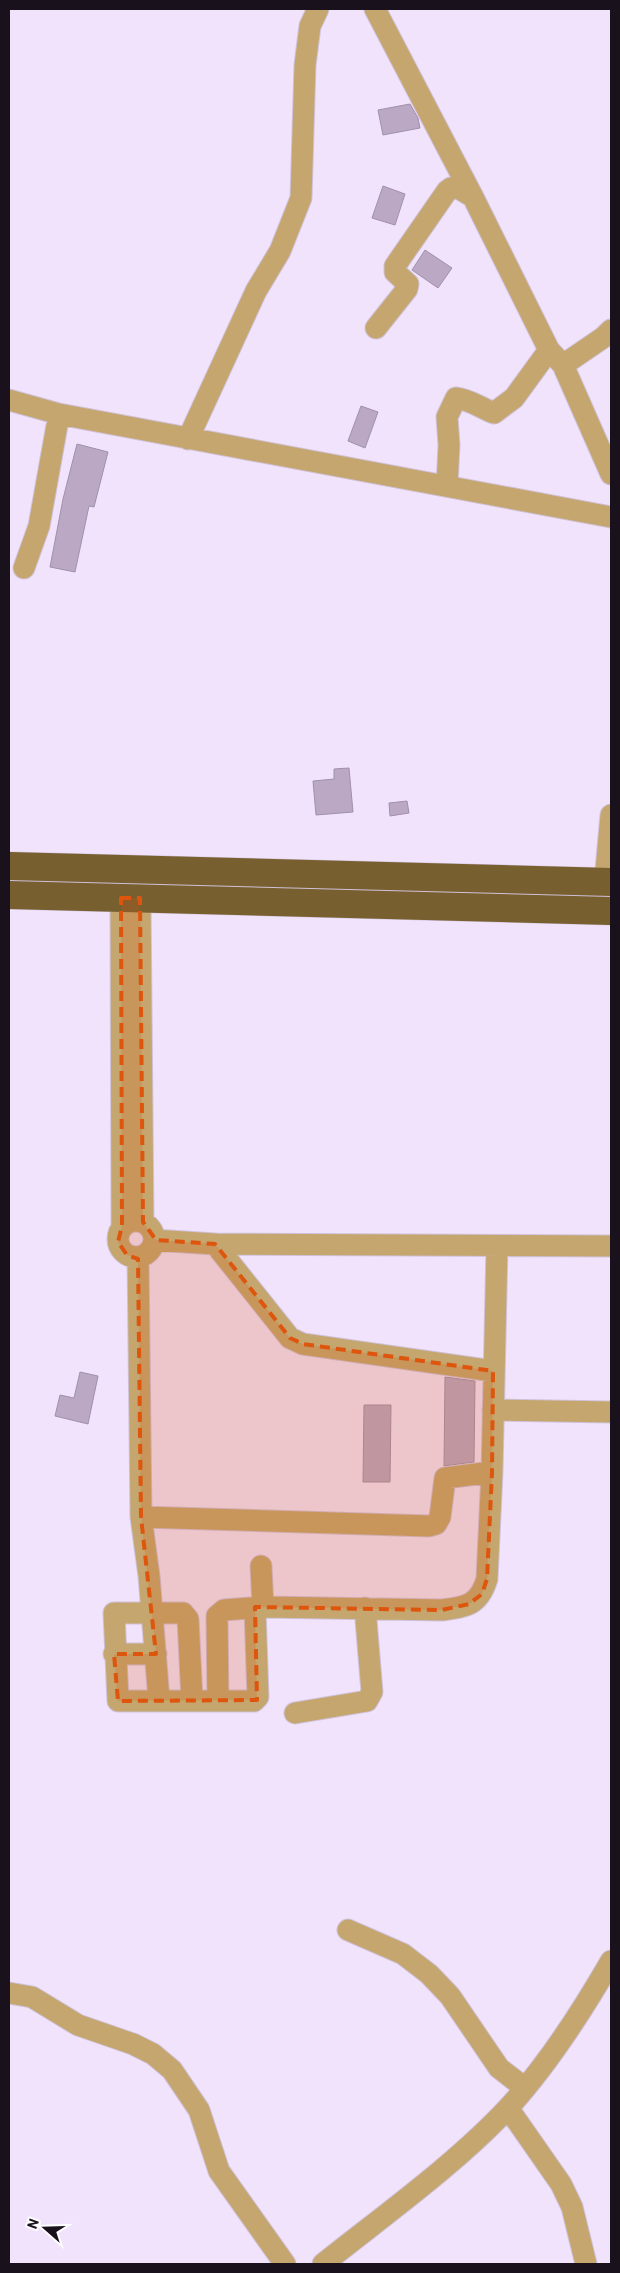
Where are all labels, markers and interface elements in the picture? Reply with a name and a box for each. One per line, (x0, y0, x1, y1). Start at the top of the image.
north arrow (20, 2203, 70, 2253)
text: N (23, 2216, 42, 2231)

